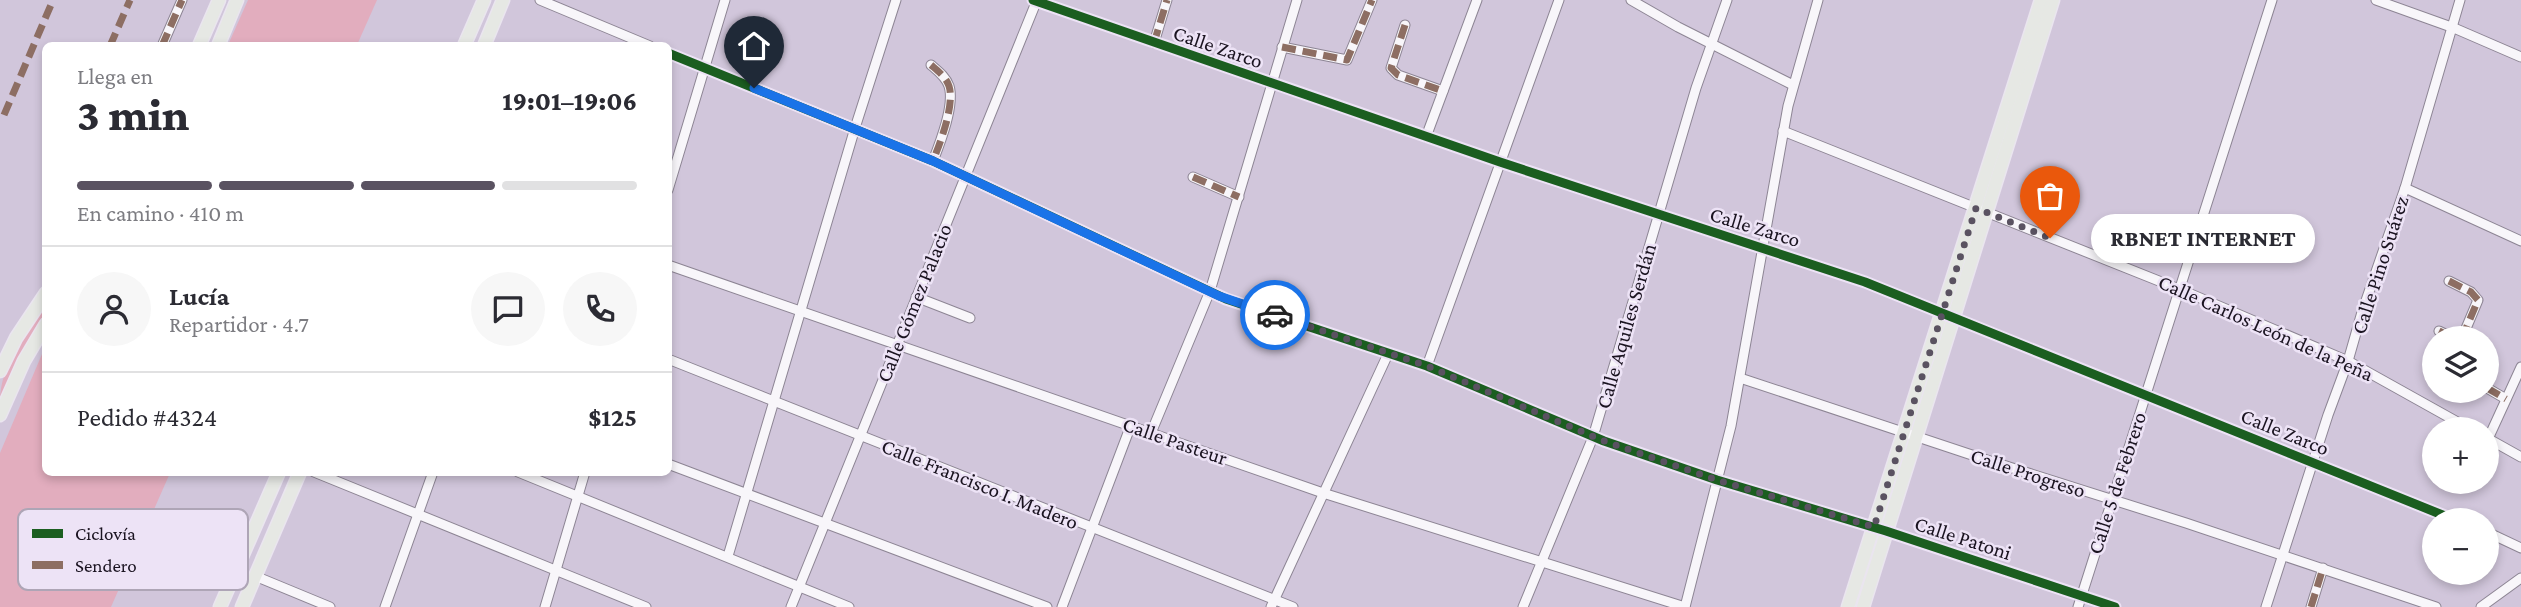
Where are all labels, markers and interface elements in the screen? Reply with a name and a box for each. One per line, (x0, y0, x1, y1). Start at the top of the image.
pin (724, 16, 784, 88)
street label: Calle Zarco (1170, 21, 1266, 73)
icon: home (735, 27, 773, 65)
text: Llega en (77, 63, 153, 89)
text: 19:01–19:06 (502, 87, 637, 116)
text: 3 min (77, 89, 189, 140)
pin (2020, 166, 2080, 238)
icon: bag (2031, 177, 2069, 215)
street label: Calle Pino Suárez (2346, 193, 2414, 337)
text: En camino · 410 m (77, 200, 244, 226)
street label: Calle Zarco (1707, 202, 1803, 252)
callout: RBNET INTERNET (2092, 214, 2316, 262)
street label: Calle Gómez Palacio (871, 220, 957, 386)
text: RBNET INTERNET (2110, 225, 2296, 251)
street label: Calle Aquiles Serdán (1591, 241, 1661, 411)
street label: Calle Carlos León de la Peña (2155, 270, 2377, 386)
button: person (77, 272, 151, 346)
button: chat (471, 272, 545, 346)
button: phone (563, 272, 637, 346)
courier (1240, 280, 1310, 350)
text: Lucía (169, 282, 229, 311)
icon: car (1256, 296, 1294, 334)
text: Repartidor · 4.7 (169, 311, 309, 337)
map controls (2422, 326, 2499, 585)
button: layers (2422, 326, 2499, 403)
text: Pedido #4324 (77, 403, 217, 432)
text: $125 (588, 403, 637, 432)
street label: Calle Zarco (2237, 403, 2333, 461)
street label: Calle 5 de Febrero (2083, 409, 2151, 557)
street label: Calle Pasteur (1120, 412, 1231, 470)
button: + (2422, 417, 2499, 494)
street label: Calle Francisco I. Madero (878, 434, 1082, 534)
street label: Calle Progreso (1968, 443, 2088, 503)
button: − (2422, 508, 2499, 585)
legend (18, 509, 248, 590)
street label: Calle Patoni (1912, 511, 2015, 565)
text: Ciclovía (75, 523, 136, 544)
text: Sendero (75, 555, 137, 576)

